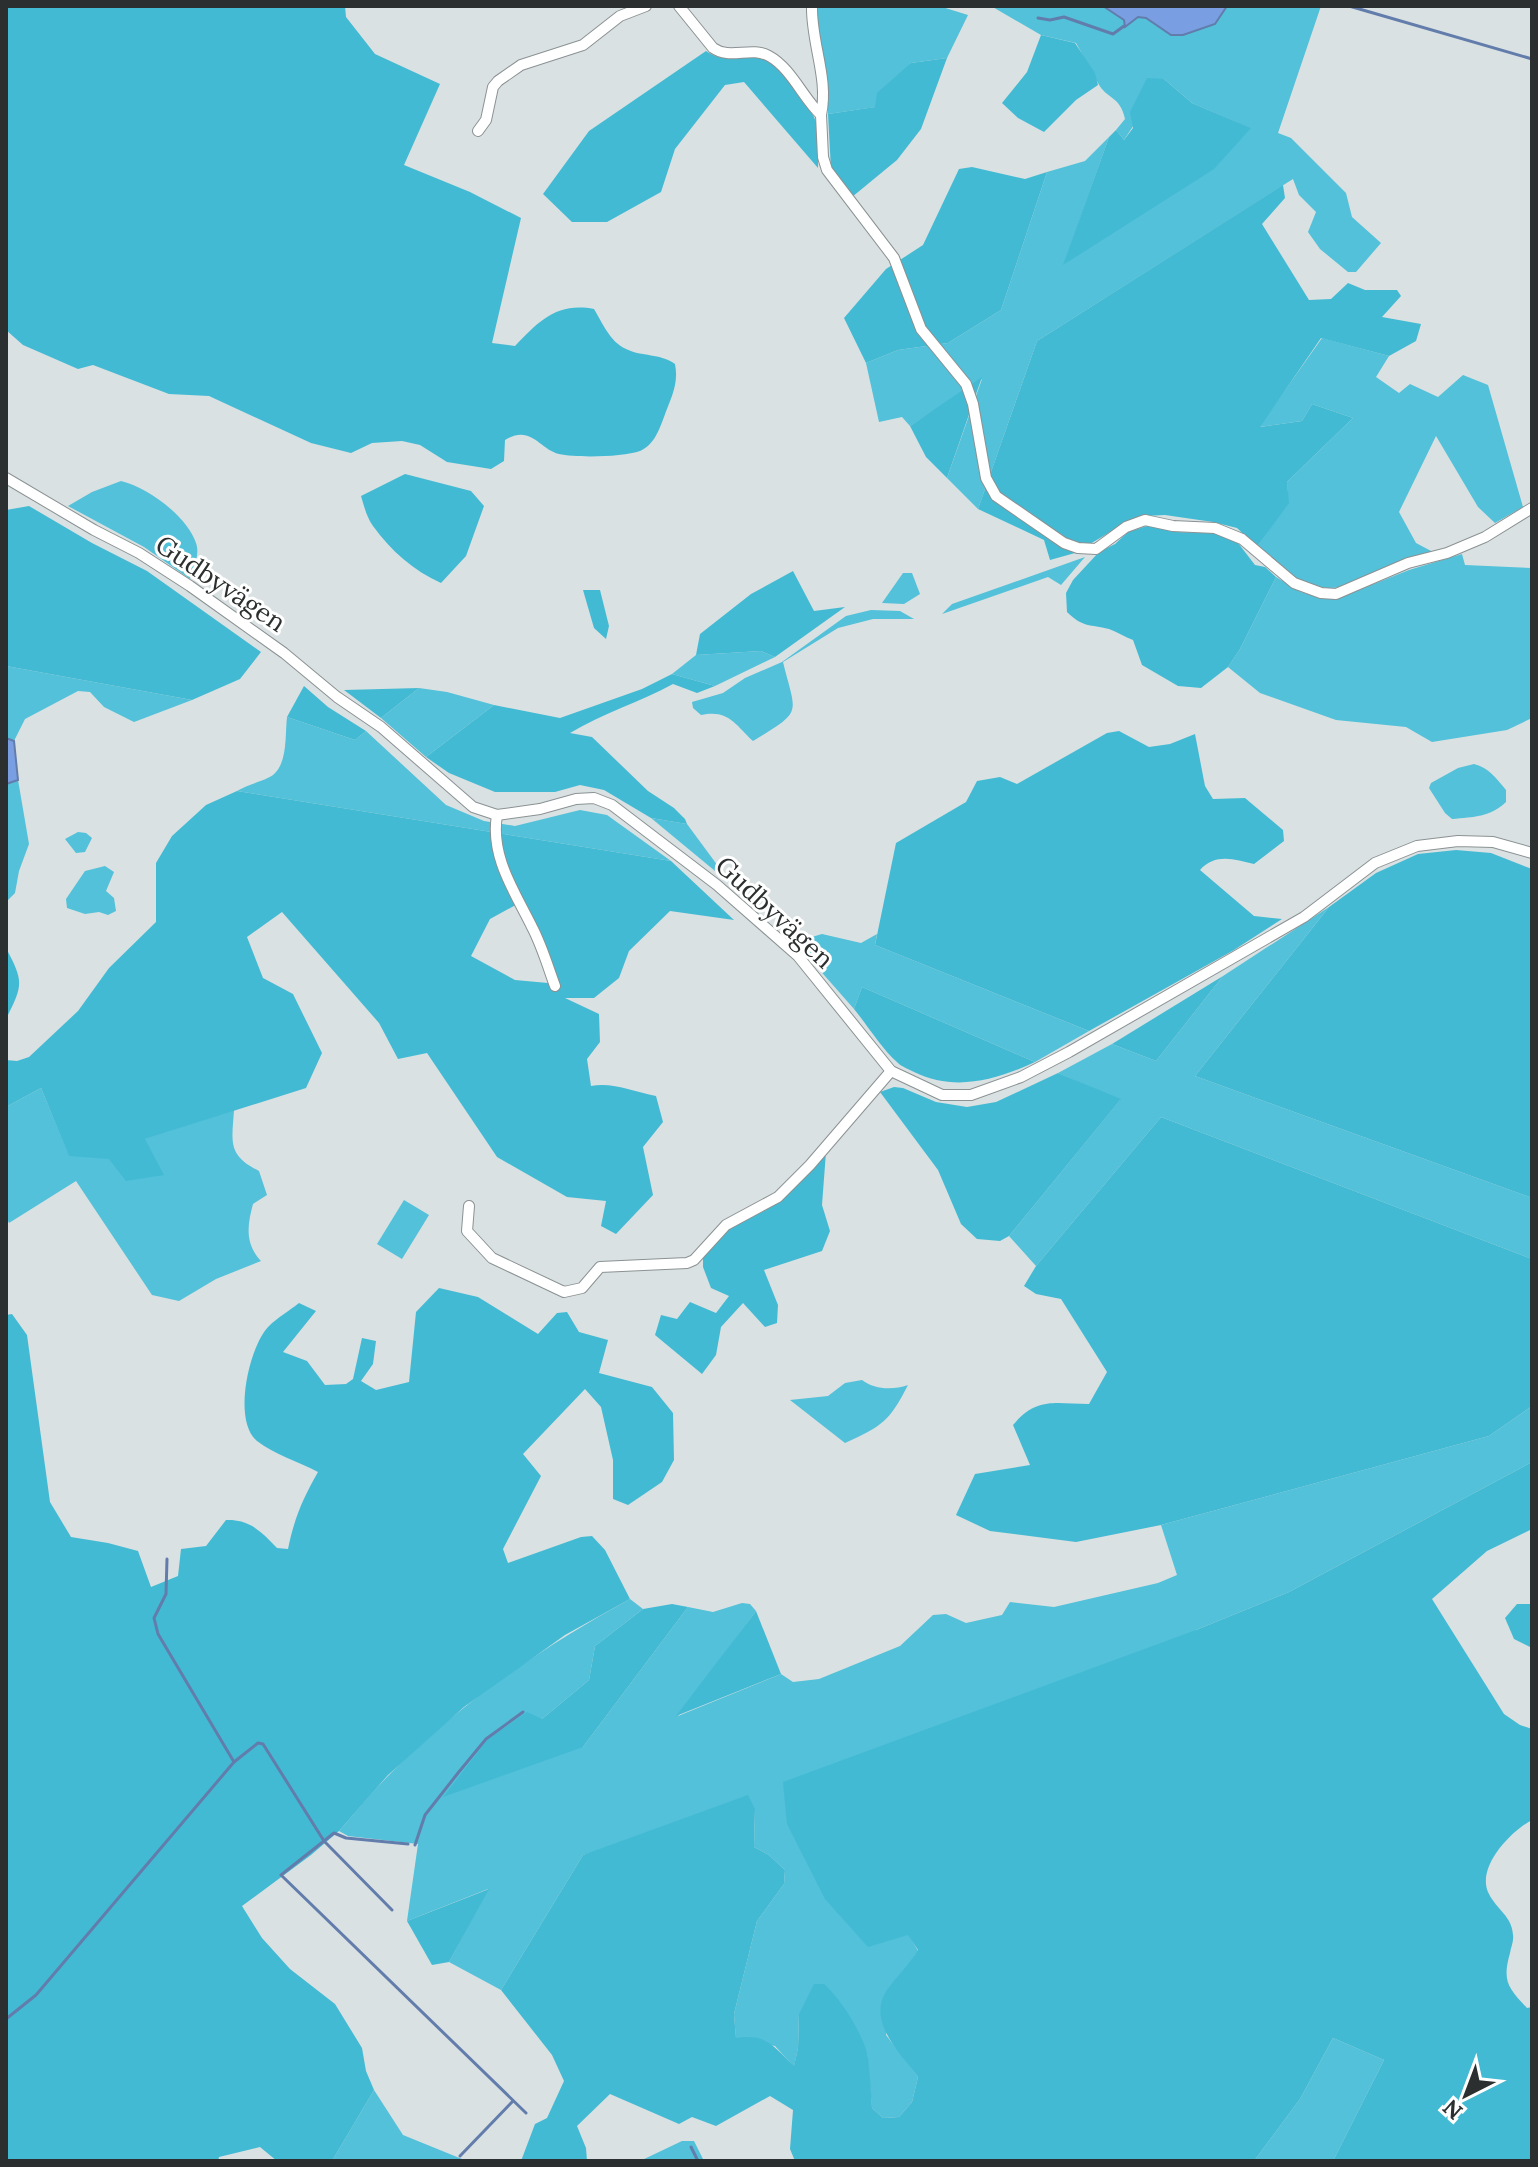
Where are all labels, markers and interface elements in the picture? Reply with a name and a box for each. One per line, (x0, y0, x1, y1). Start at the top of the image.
street label: Gudbyvägen (150, 527, 292, 639)
street label: Gudbyvägen (709, 849, 841, 975)
north arrow (1426, 2055, 1506, 2135)
text: N (1437, 2094, 1468, 2126)

